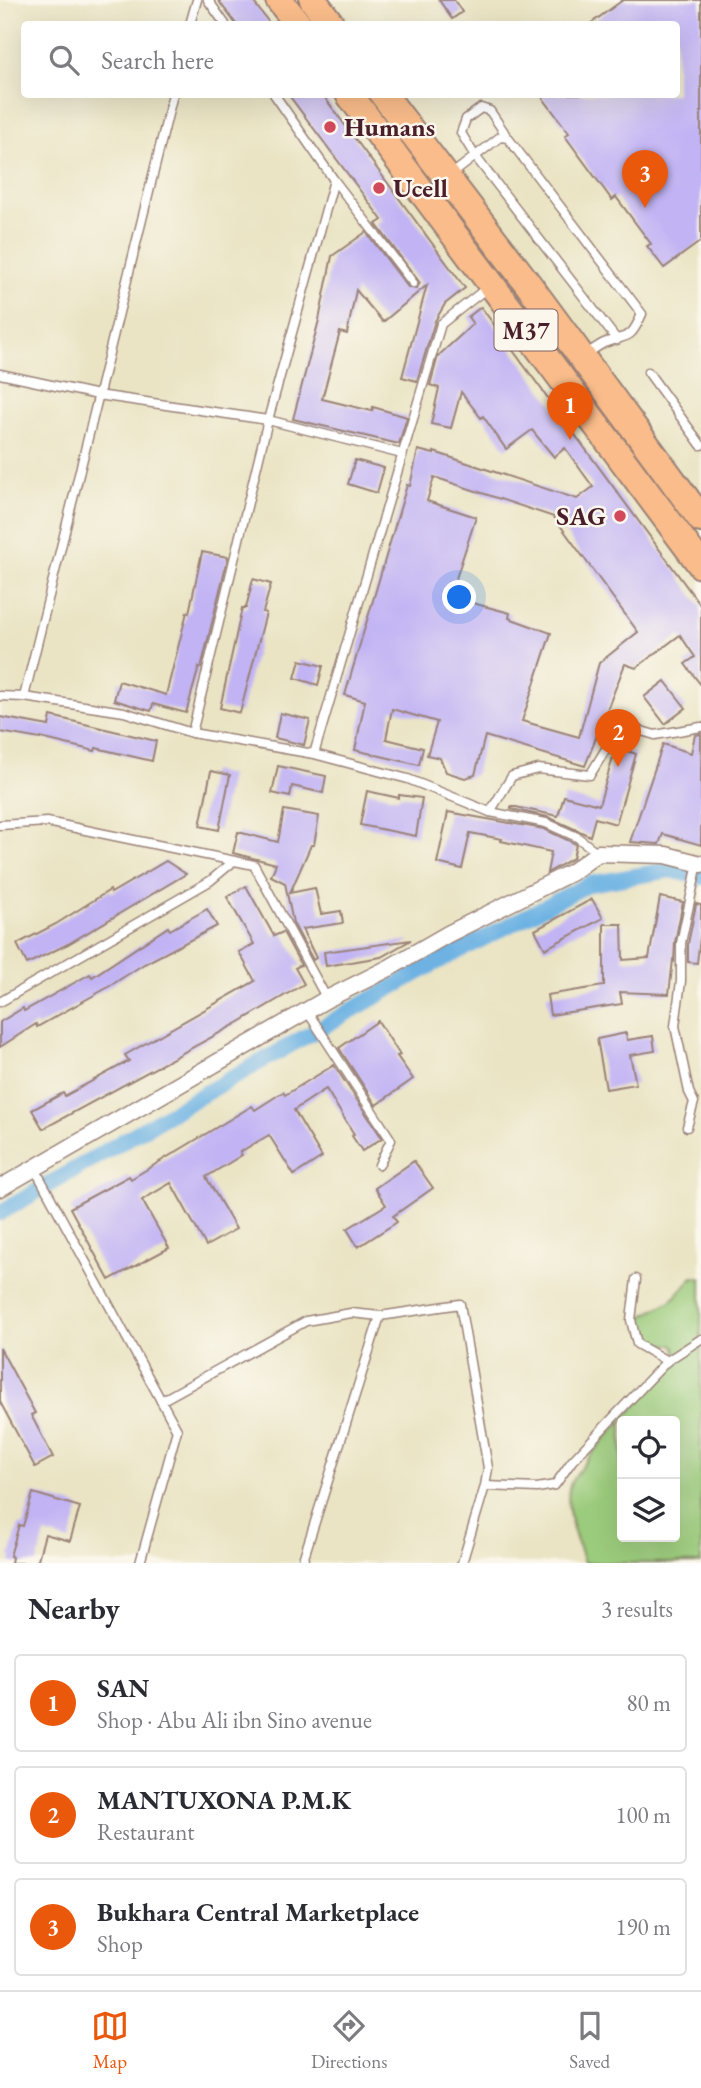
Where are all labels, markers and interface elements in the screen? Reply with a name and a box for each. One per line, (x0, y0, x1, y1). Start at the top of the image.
search box (21, 21, 680, 98)
icon: search (45, 41, 83, 79)
text: Search here (101, 43, 214, 77)
place label: Humans (344, 110, 435, 144)
marker: Humans (322, 119, 338, 135)
pin: 3 (622, 150, 668, 208)
place label: Ucell (393, 171, 448, 205)
marker: Ucell (371, 180, 387, 196)
road number: M37 (494, 310, 558, 351)
pin: 1 (547, 382, 593, 440)
place label: SAG (556, 499, 606, 533)
marker: SAG (612, 508, 628, 524)
your location (442, 580, 476, 614)
pin: 2 (595, 709, 641, 767)
map controls (617, 1416, 680, 1542)
button: locate (617, 1416, 680, 1479)
button: layers (617, 1479, 680, 1542)
text: Nearby (28, 1589, 120, 1628)
text: 3 results (601, 1594, 673, 1624)
text: SAN (97, 1671, 149, 1705)
text: 1 (47, 1688, 59, 1718)
text: 80 m (626, 1688, 671, 1718)
text: Shop · Abu Ali ibn Sino avenue (97, 1705, 372, 1735)
text: MANTUXONA P.M.K (97, 1783, 351, 1817)
text: 2 (47, 1800, 59, 1830)
text: 100 m (615, 1800, 671, 1830)
text: Restaurant (97, 1817, 195, 1847)
text: Bukhara Central Marketplace (97, 1895, 419, 1929)
text: 3 (47, 1912, 59, 1942)
text: 190 m (615, 1912, 671, 1942)
text: Shop (97, 1929, 143, 1959)
tab: Map (91, 2007, 129, 2074)
tab: Directions (311, 2007, 387, 2074)
tab: Saved (569, 2007, 610, 2074)

